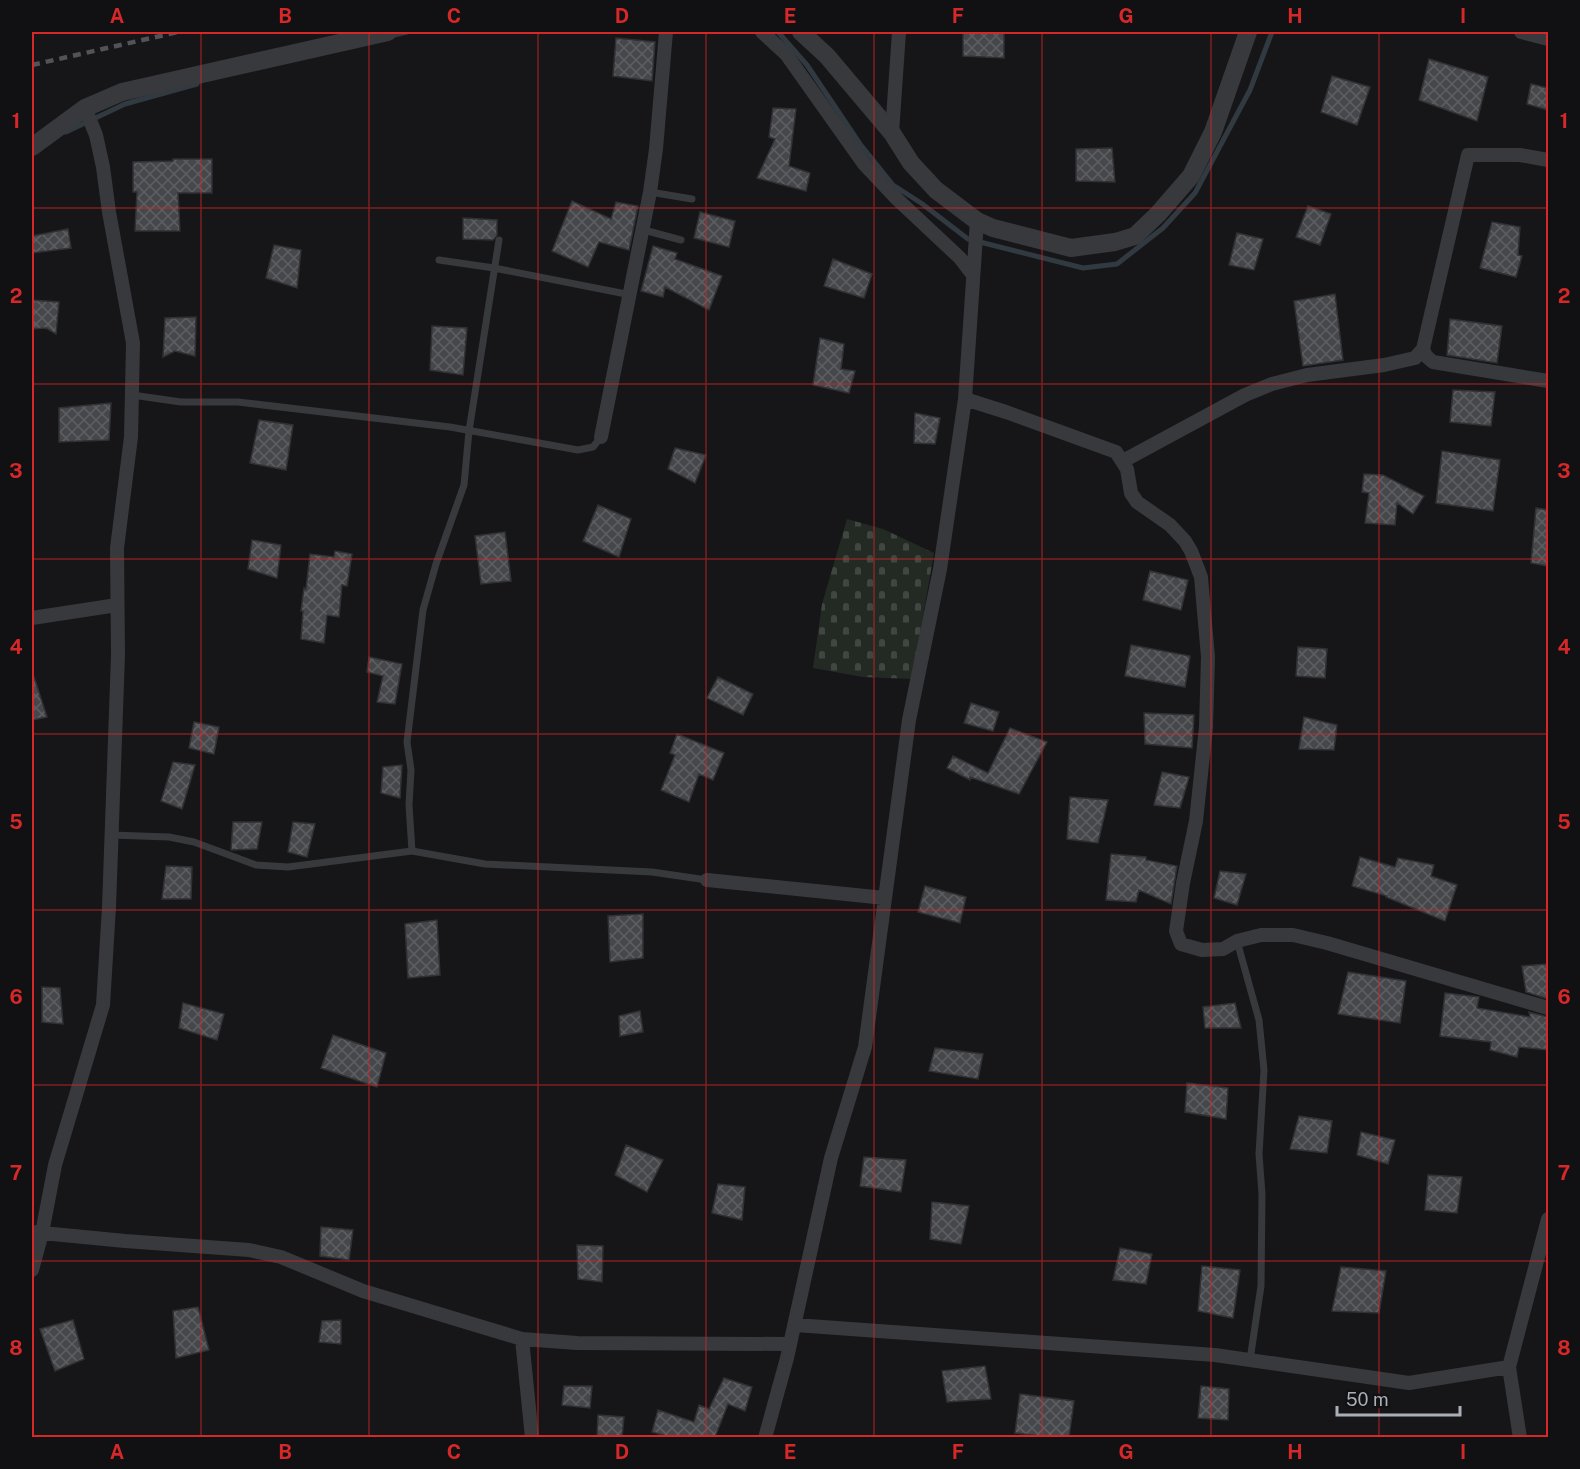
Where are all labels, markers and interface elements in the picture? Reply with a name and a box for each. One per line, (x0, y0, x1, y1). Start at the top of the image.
text: A (110, 4, 124, 28)
text: B (278, 4, 292, 28)
text: C (447, 4, 461, 28)
text: D (615, 4, 629, 28)
text: E (784, 4, 796, 28)
text: F (952, 4, 964, 28)
text: G (1118, 4, 1134, 28)
text: H (1287, 4, 1303, 28)
text: I (1460, 4, 1466, 28)
text: 1 (12, 109, 20, 133)
text: 1 (1560, 109, 1568, 133)
text: 2 (10, 284, 22, 308)
text: 2 (1558, 284, 1570, 308)
text: 3 (9, 459, 23, 483)
text: 3 (1557, 459, 1571, 483)
text: 4 (9, 635, 23, 659)
text: 4 (1557, 635, 1571, 659)
text: 5 (9, 810, 23, 834)
text: 5 (1557, 810, 1571, 834)
text: 6 (9, 985, 23, 1009)
text: 6 (1557, 985, 1571, 1009)
text: 7 (10, 1161, 22, 1185)
text: 7 (1558, 1161, 1570, 1185)
text: 8 (9, 1336, 23, 1360)
text: 8 (1557, 1336, 1571, 1360)
scale bar (1337, 1379, 1460, 1417)
text: 50 m (1346, 1389, 1389, 1410)
text: A (110, 1440, 124, 1464)
text: B (278, 1440, 292, 1464)
text: C (447, 1440, 461, 1464)
text: D (615, 1440, 629, 1464)
text: E (784, 1440, 796, 1464)
text: F (952, 1440, 964, 1464)
text: G (1118, 1440, 1134, 1464)
text: H (1287, 1440, 1303, 1464)
text: I (1460, 1440, 1466, 1464)

